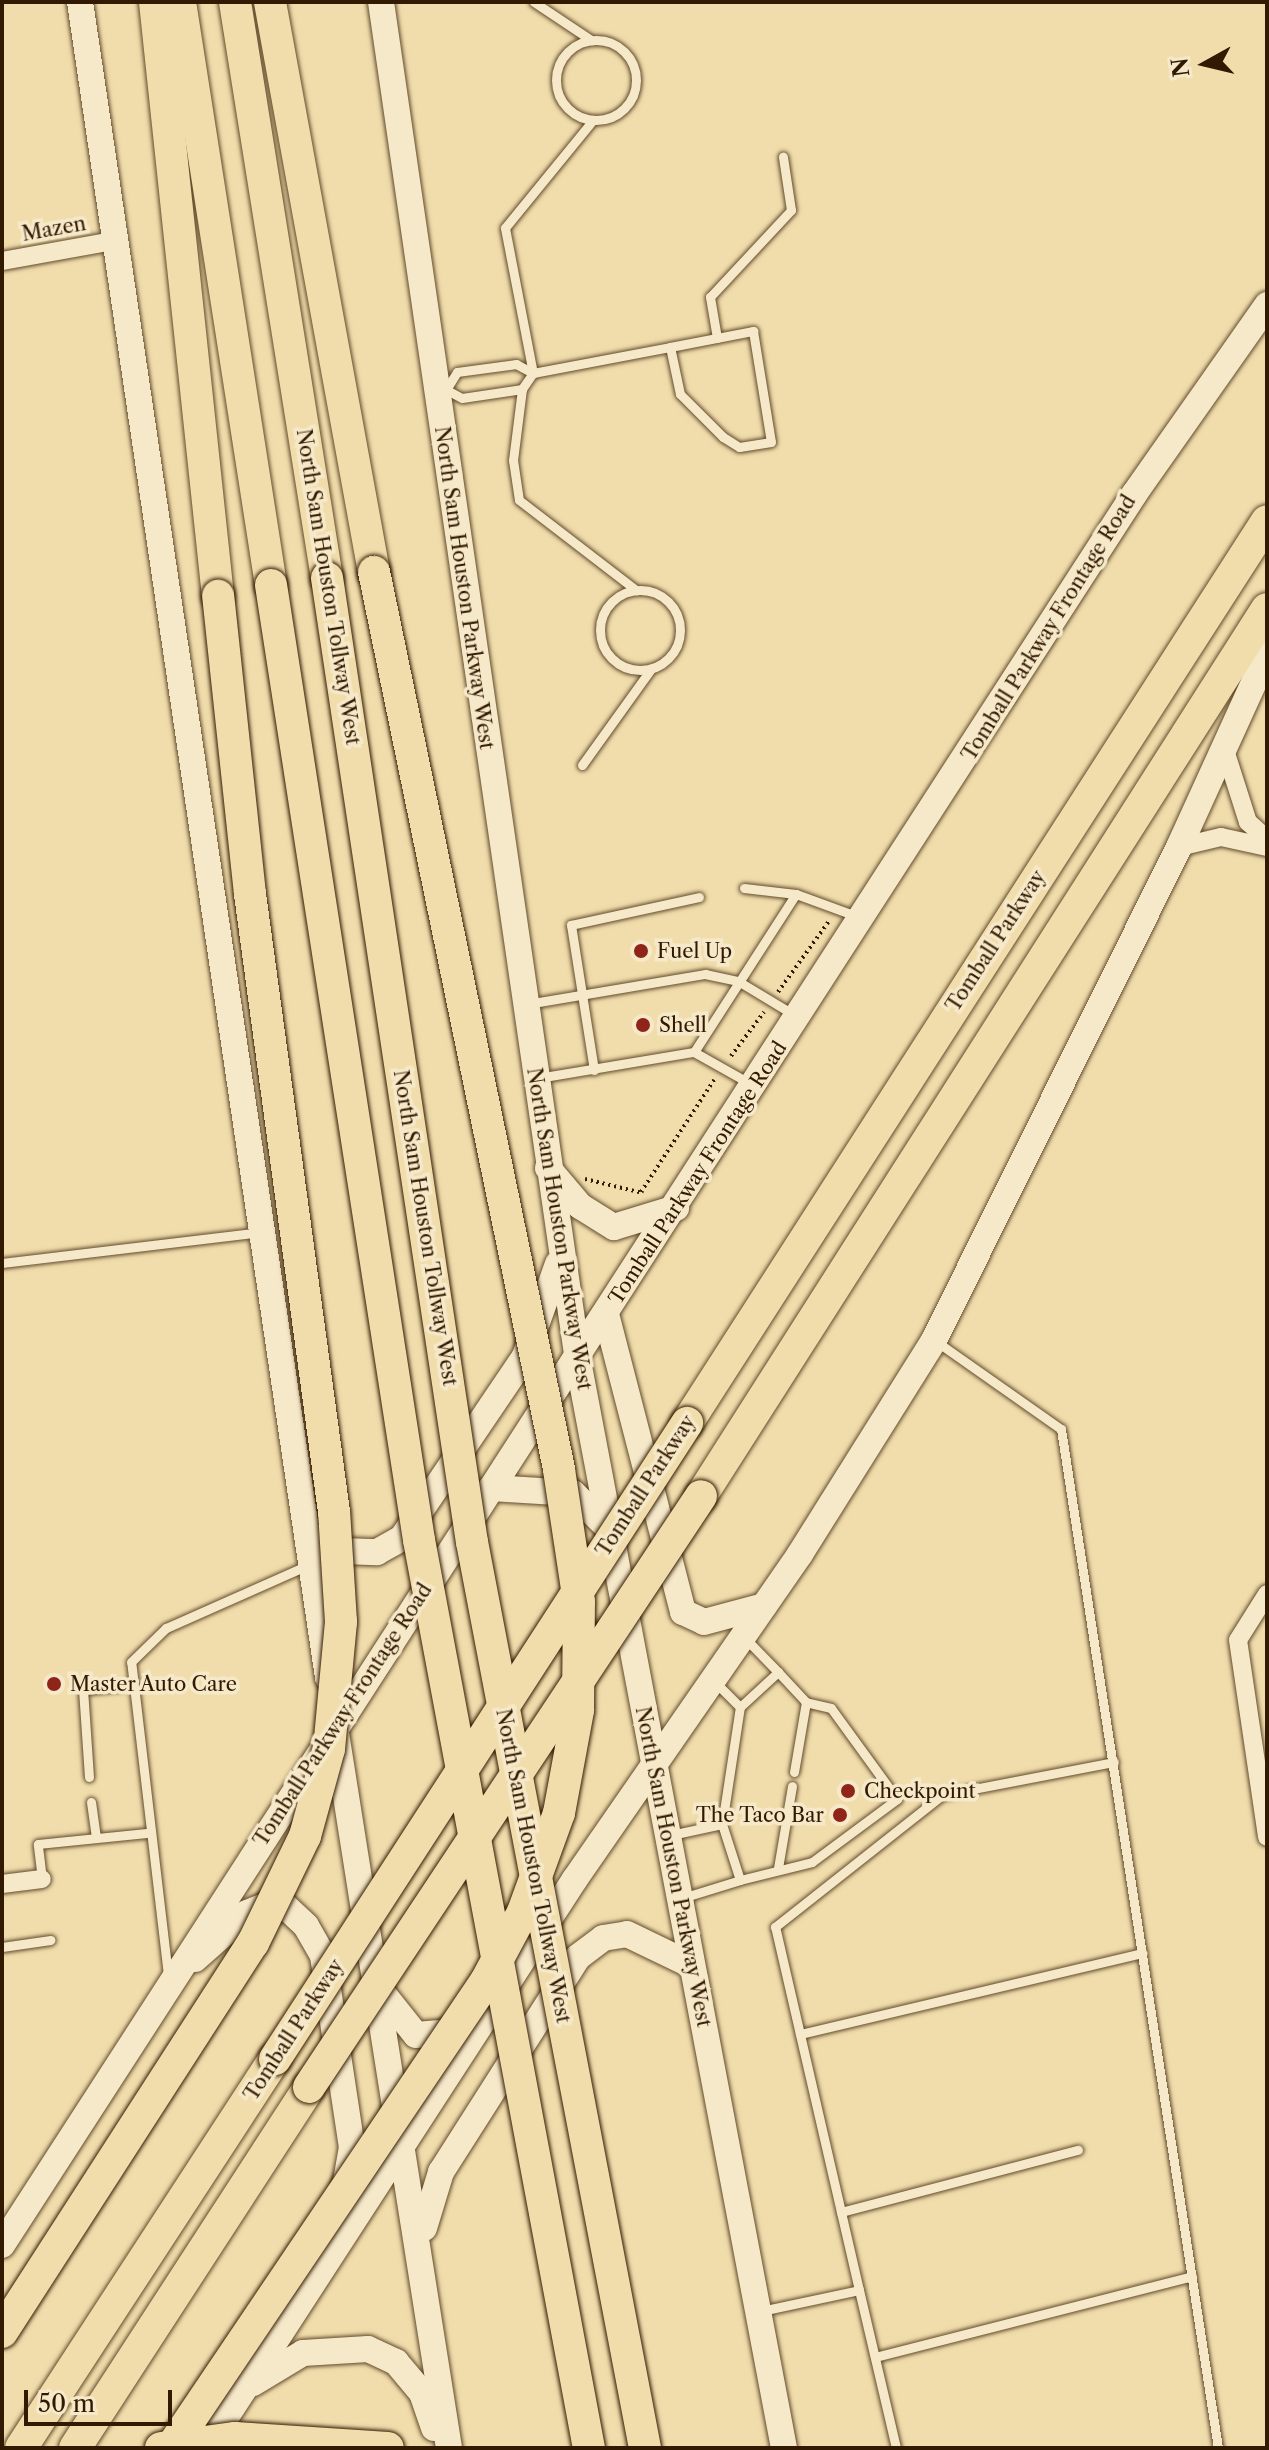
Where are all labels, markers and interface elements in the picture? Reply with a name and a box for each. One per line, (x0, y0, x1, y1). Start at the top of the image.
north arrow (1165, 24, 1245, 104)
text: N (1166, 56, 1195, 79)
street label: Mazen (20, 212, 88, 246)
street label: North Sam Houston Parkway West (429, 424, 499, 752)
street label: North Sam Houston Tollway West (291, 426, 365, 748)
street label: Tomball Parkway Frontage Road (957, 491, 1141, 765)
street label: Tomball Parkway (941, 866, 1051, 1016)
place label: Fuel Up (657, 939, 732, 963)
marker: Fuel Up (632, 942, 650, 960)
place label: Shell (659, 1013, 707, 1037)
marker: Shell (634, 1016, 652, 1034)
street label: Tomball Parkway Frontage Road (604, 1037, 792, 1309)
street label: North Sam Houston Parkway West (522, 1065, 596, 1393)
street label: North Sam Houston Tollway West (388, 1067, 462, 1389)
street label: Tomball Parkway (591, 1411, 701, 1561)
street label: Tomball Parkway Frontage Road (249, 1579, 437, 1851)
place label: Master Auto Care (70, 1672, 238, 1696)
marker: Master Auto Care (45, 1675, 63, 1693)
street label: North Sam Houston Parkway West (630, 1704, 716, 2030)
street label: North Sam Houston Tollway West (491, 1706, 575, 2026)
place label: Checkpoint (864, 1779, 975, 1803)
marker: Checkpoint (839, 1782, 857, 1800)
place label: The Taco Bar (695, 1803, 824, 1827)
marker: The Taco Bar (831, 1806, 849, 1824)
street label: Tomball Parkway (239, 1955, 349, 2105)
scale bar (28, 2374, 176, 2424)
text: 50 m (38, 2389, 95, 2418)

